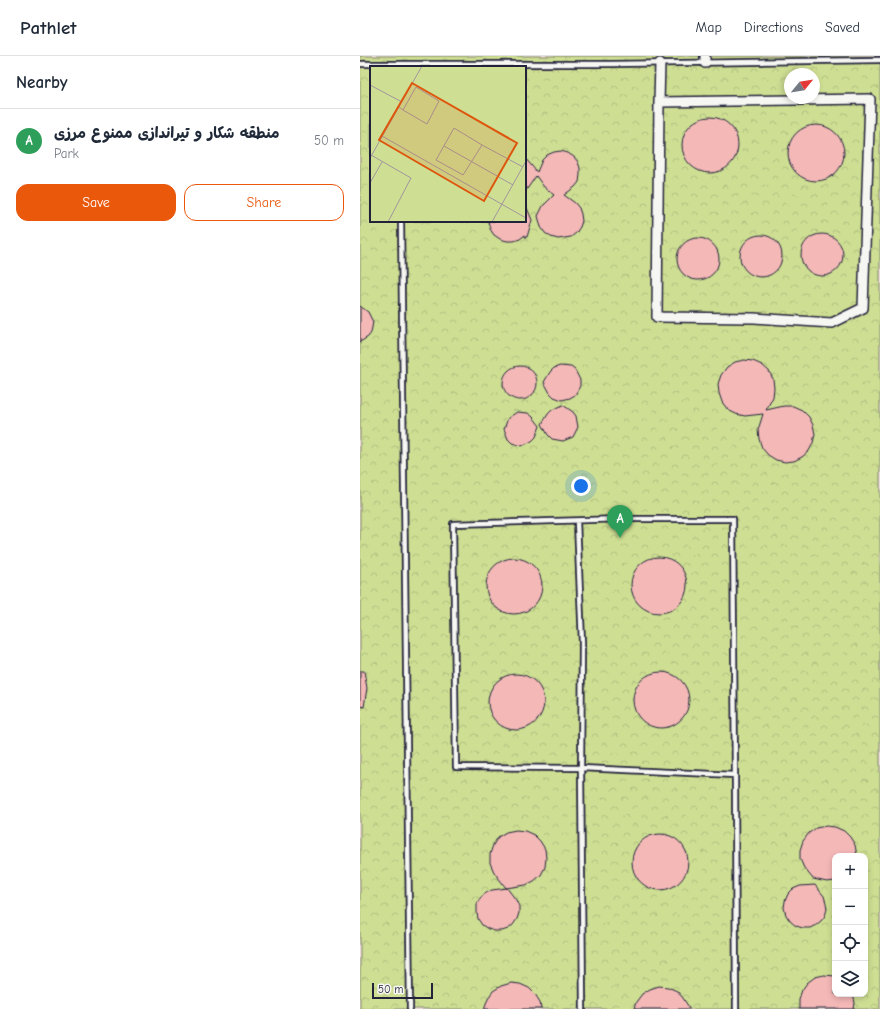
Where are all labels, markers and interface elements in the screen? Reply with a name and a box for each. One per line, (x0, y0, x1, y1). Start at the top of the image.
text: Pathlet (20, 17, 76, 39)
text: Map (695, 19, 722, 36)
text: Directions (744, 19, 803, 36)
text: Saved (825, 19, 860, 36)
inset map (370, 66, 526, 222)
north arrow (784, 68, 820, 104)
text: Nearby (16, 73, 67, 92)
text: منطقه شکار و تیراندازی ممنوع مرزی (54, 124, 280, 142)
text: A (25, 133, 33, 148)
text: 50 m (314, 133, 344, 148)
text: Park (54, 146, 79, 161)
button: Save (16, 184, 176, 221)
button: Share (184, 184, 344, 221)
your location (571, 476, 591, 496)
pin: A (607, 505, 633, 538)
map controls (832, 853, 868, 997)
button: + (832, 853, 868, 889)
button: − (832, 889, 868, 925)
button: locate (832, 925, 868, 961)
button: layers (832, 961, 868, 997)
scale bar (372, 981, 433, 1000)
text: 50 m (378, 983, 403, 996)

